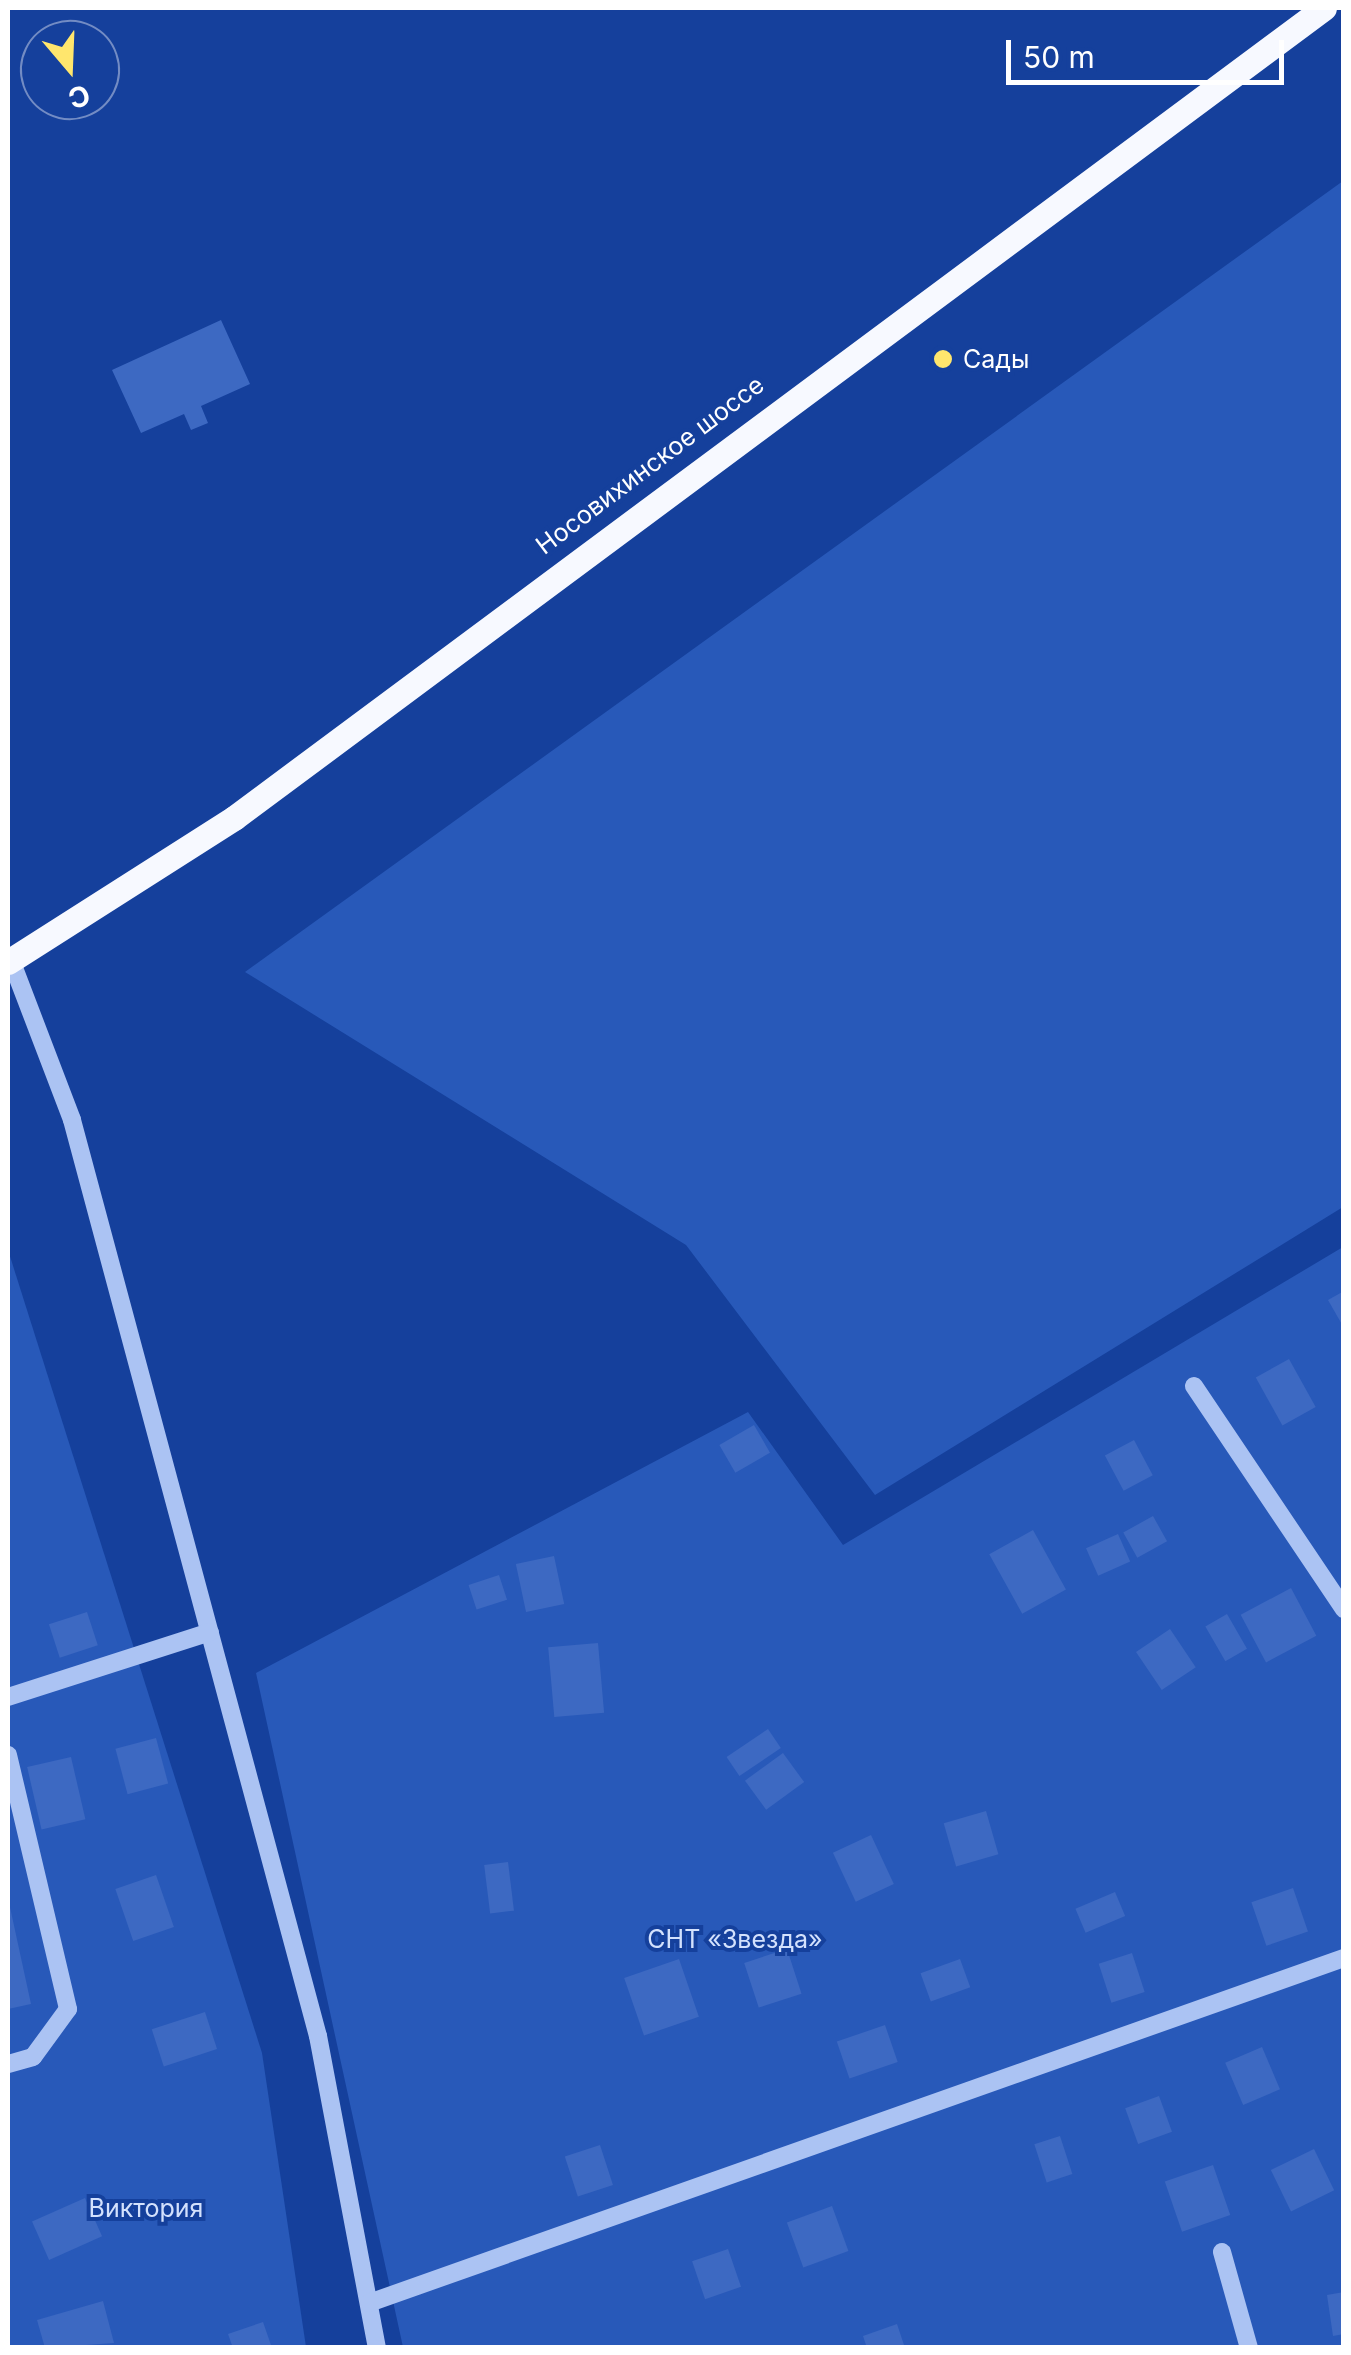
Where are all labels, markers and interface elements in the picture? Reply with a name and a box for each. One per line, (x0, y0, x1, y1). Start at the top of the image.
north arrow (20, 20, 120, 120)
scale bar (1011, 20, 1288, 82)
text: 50 m (1023, 39, 1095, 75)
text: С (64, 77, 94, 116)
place label: Сады (963, 344, 1029, 374)
marker: Сады (932, 348, 954, 370)
street label: Носовихинское шоссе (530, 370, 770, 560)
park label: СНТ «Звезда» (647, 1924, 823, 1954)
park label: Виктория (89, 2193, 203, 2223)

